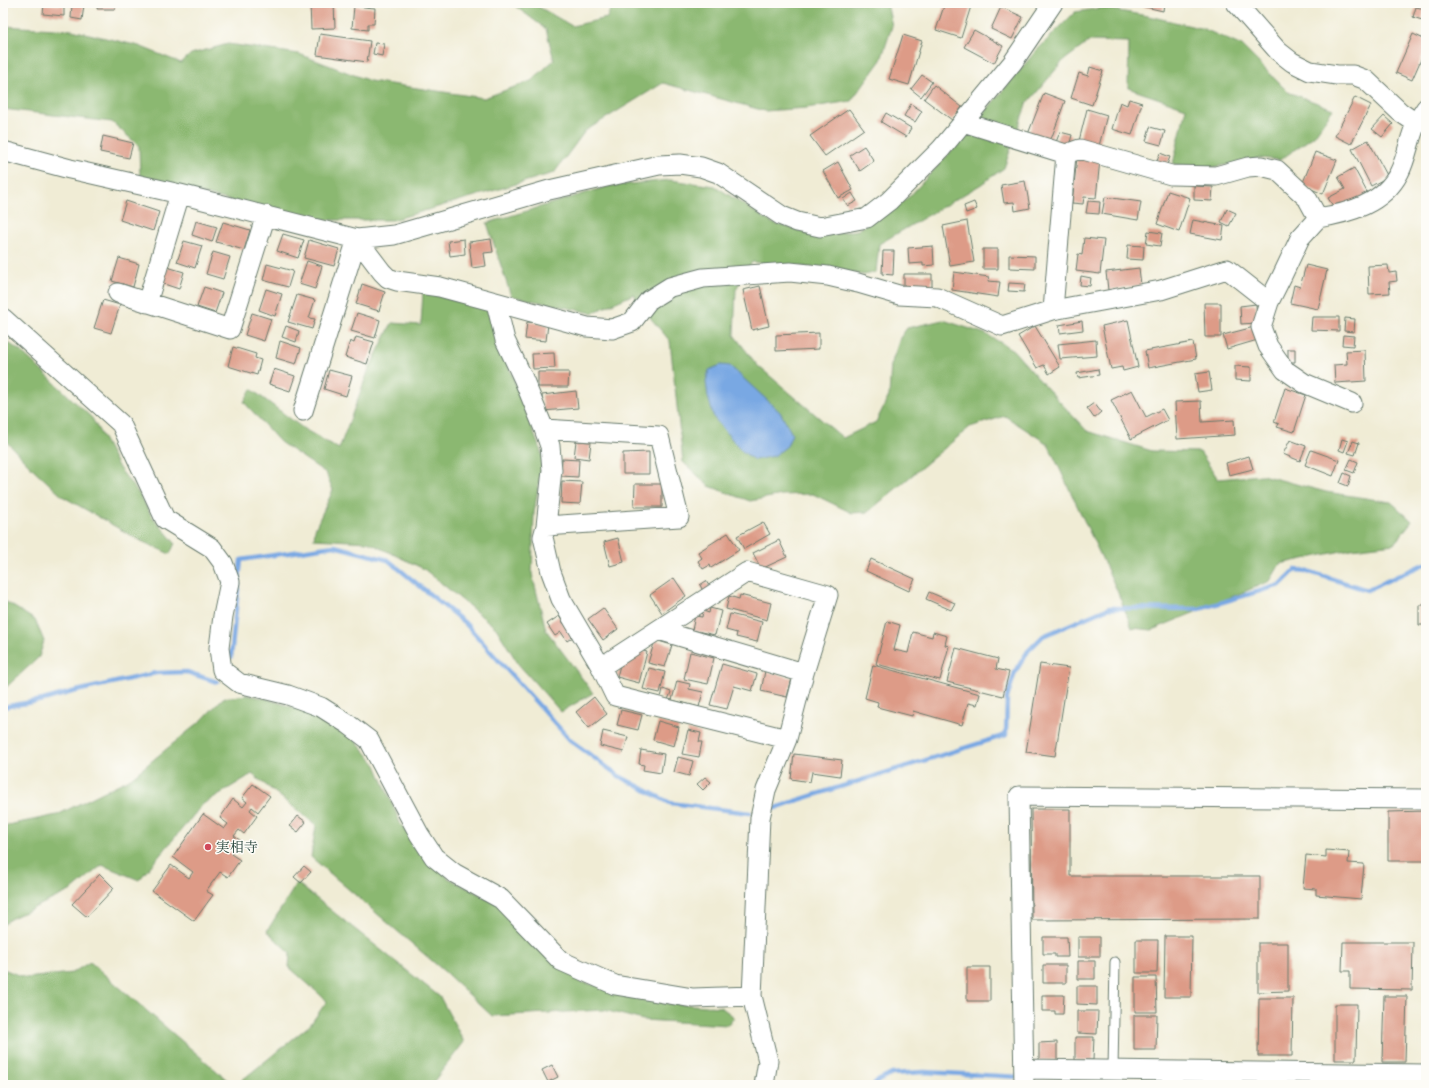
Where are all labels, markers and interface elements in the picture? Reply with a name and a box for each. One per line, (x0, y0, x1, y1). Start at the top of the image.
place label: 実相寺 (216, 838, 258, 856)
marker: 実相寺 (203, 842, 213, 852)

